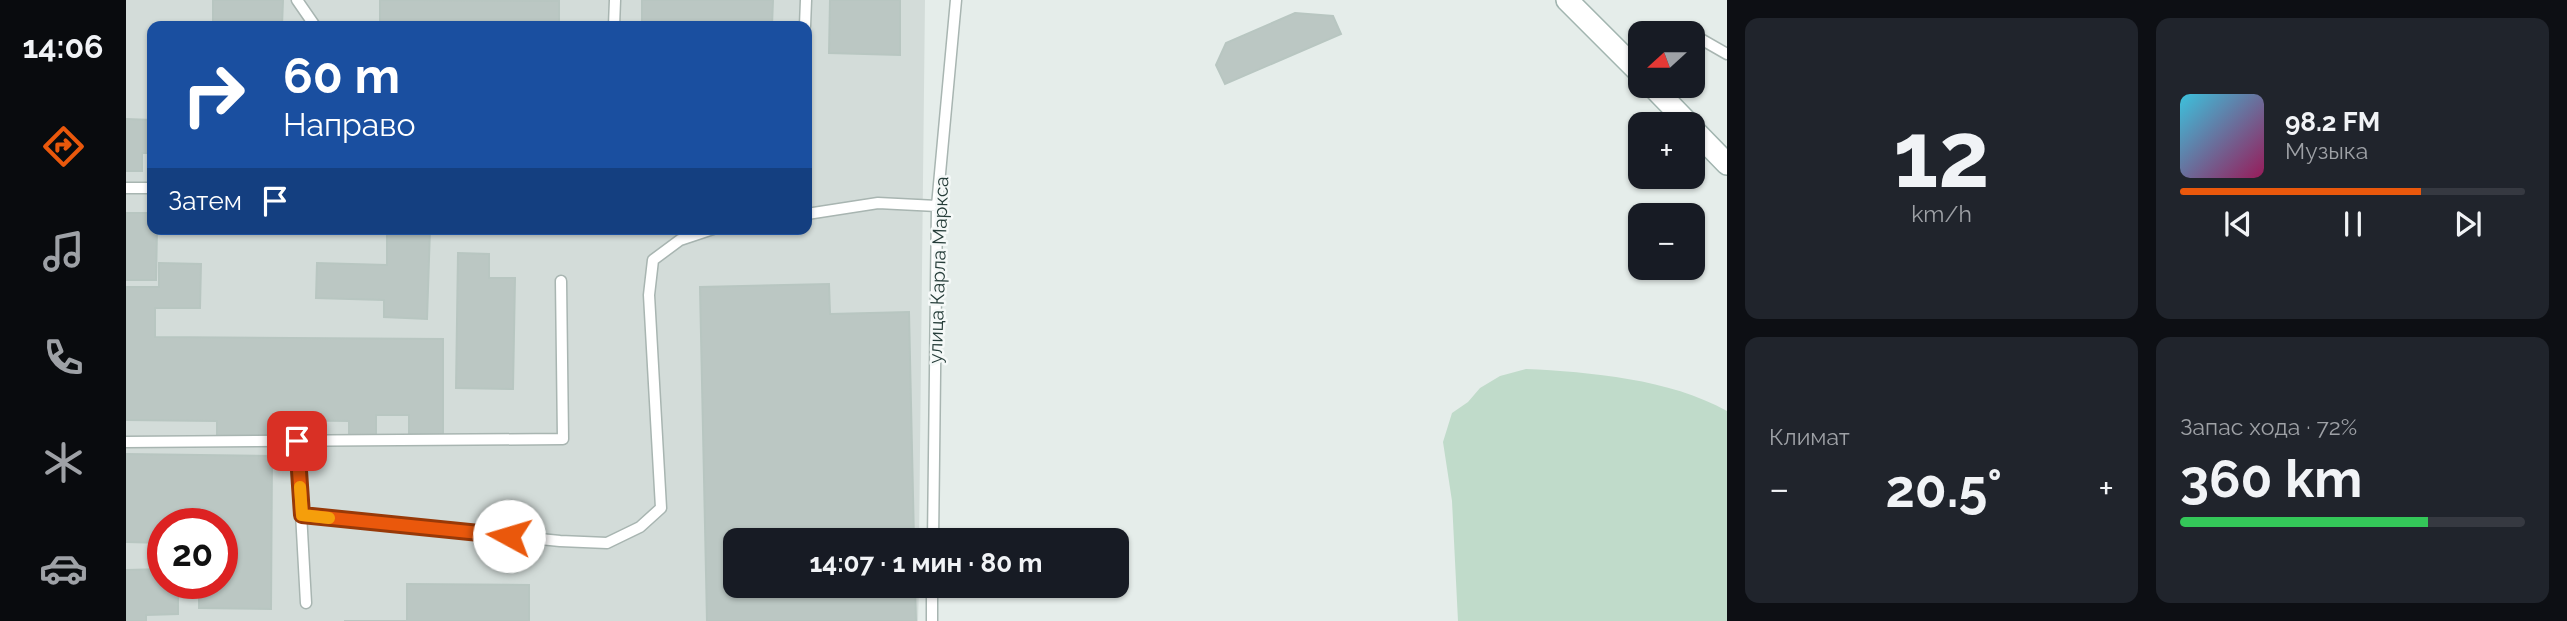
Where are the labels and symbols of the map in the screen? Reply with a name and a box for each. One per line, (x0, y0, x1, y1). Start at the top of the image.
north arrow (1628, 21, 1704, 98)
street label: улица Карла Маркса (924, 176, 952, 364)
pin (267, 411, 327, 471)
position arrow (472, 499, 546, 573)
speed limit sign: 20 (147, 508, 238, 599)

